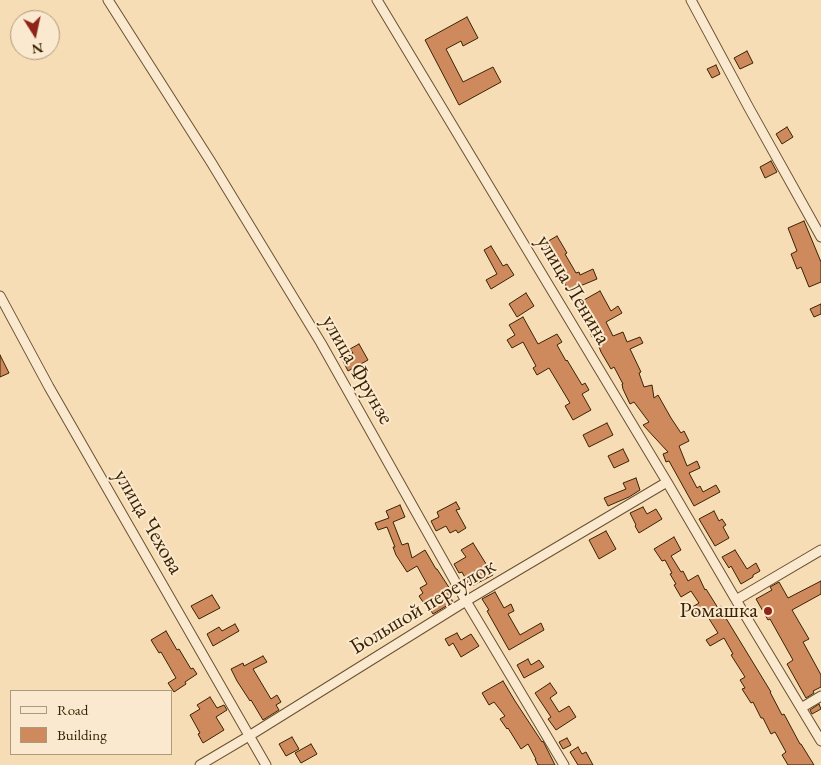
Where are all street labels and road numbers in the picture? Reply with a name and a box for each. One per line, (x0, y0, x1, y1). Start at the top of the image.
street label: улица Ленина (530, 230, 616, 350)
street label: улица Фрунзе (315, 311, 399, 429)
street label: улица Чехова (107, 465, 189, 579)
street label: Большой переулок (345, 553, 501, 661)

